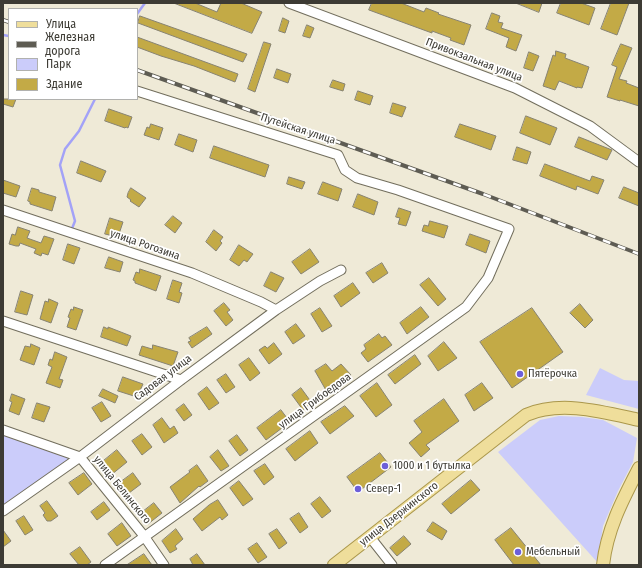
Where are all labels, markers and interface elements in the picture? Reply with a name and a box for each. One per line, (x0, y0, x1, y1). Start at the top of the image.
legend (8, 8, 138, 100)
text: Улица (46, 17, 76, 31)
text: Железная дорога (45, 30, 95, 58)
street label: Привокзальная улица (424, 35, 524, 85)
text: Парк (46, 57, 71, 71)
text: Здание (46, 77, 82, 91)
street label: Путейская улица (259, 111, 337, 147)
street label: улица Рогозина (108, 227, 182, 263)
street label: Садовая улица (132, 352, 194, 404)
place label: Пятёрочка (528, 367, 577, 381)
marker: Пятёрочка (515, 369, 525, 379)
street label: улица Грибоедова (276, 370, 354, 432)
street label: улица Белинского (90, 453, 154, 527)
place label: 1000 и 1 бутылка (393, 459, 471, 473)
marker: 1000 и 1 бутылка (380, 461, 390, 471)
street label: улица Дзержинского (357, 479, 441, 549)
place label: Север-1 (366, 482, 401, 496)
marker: Север-1 (353, 484, 363, 494)
place label: Мебельный (526, 545, 580, 559)
marker: Мебельный (513, 547, 523, 557)

